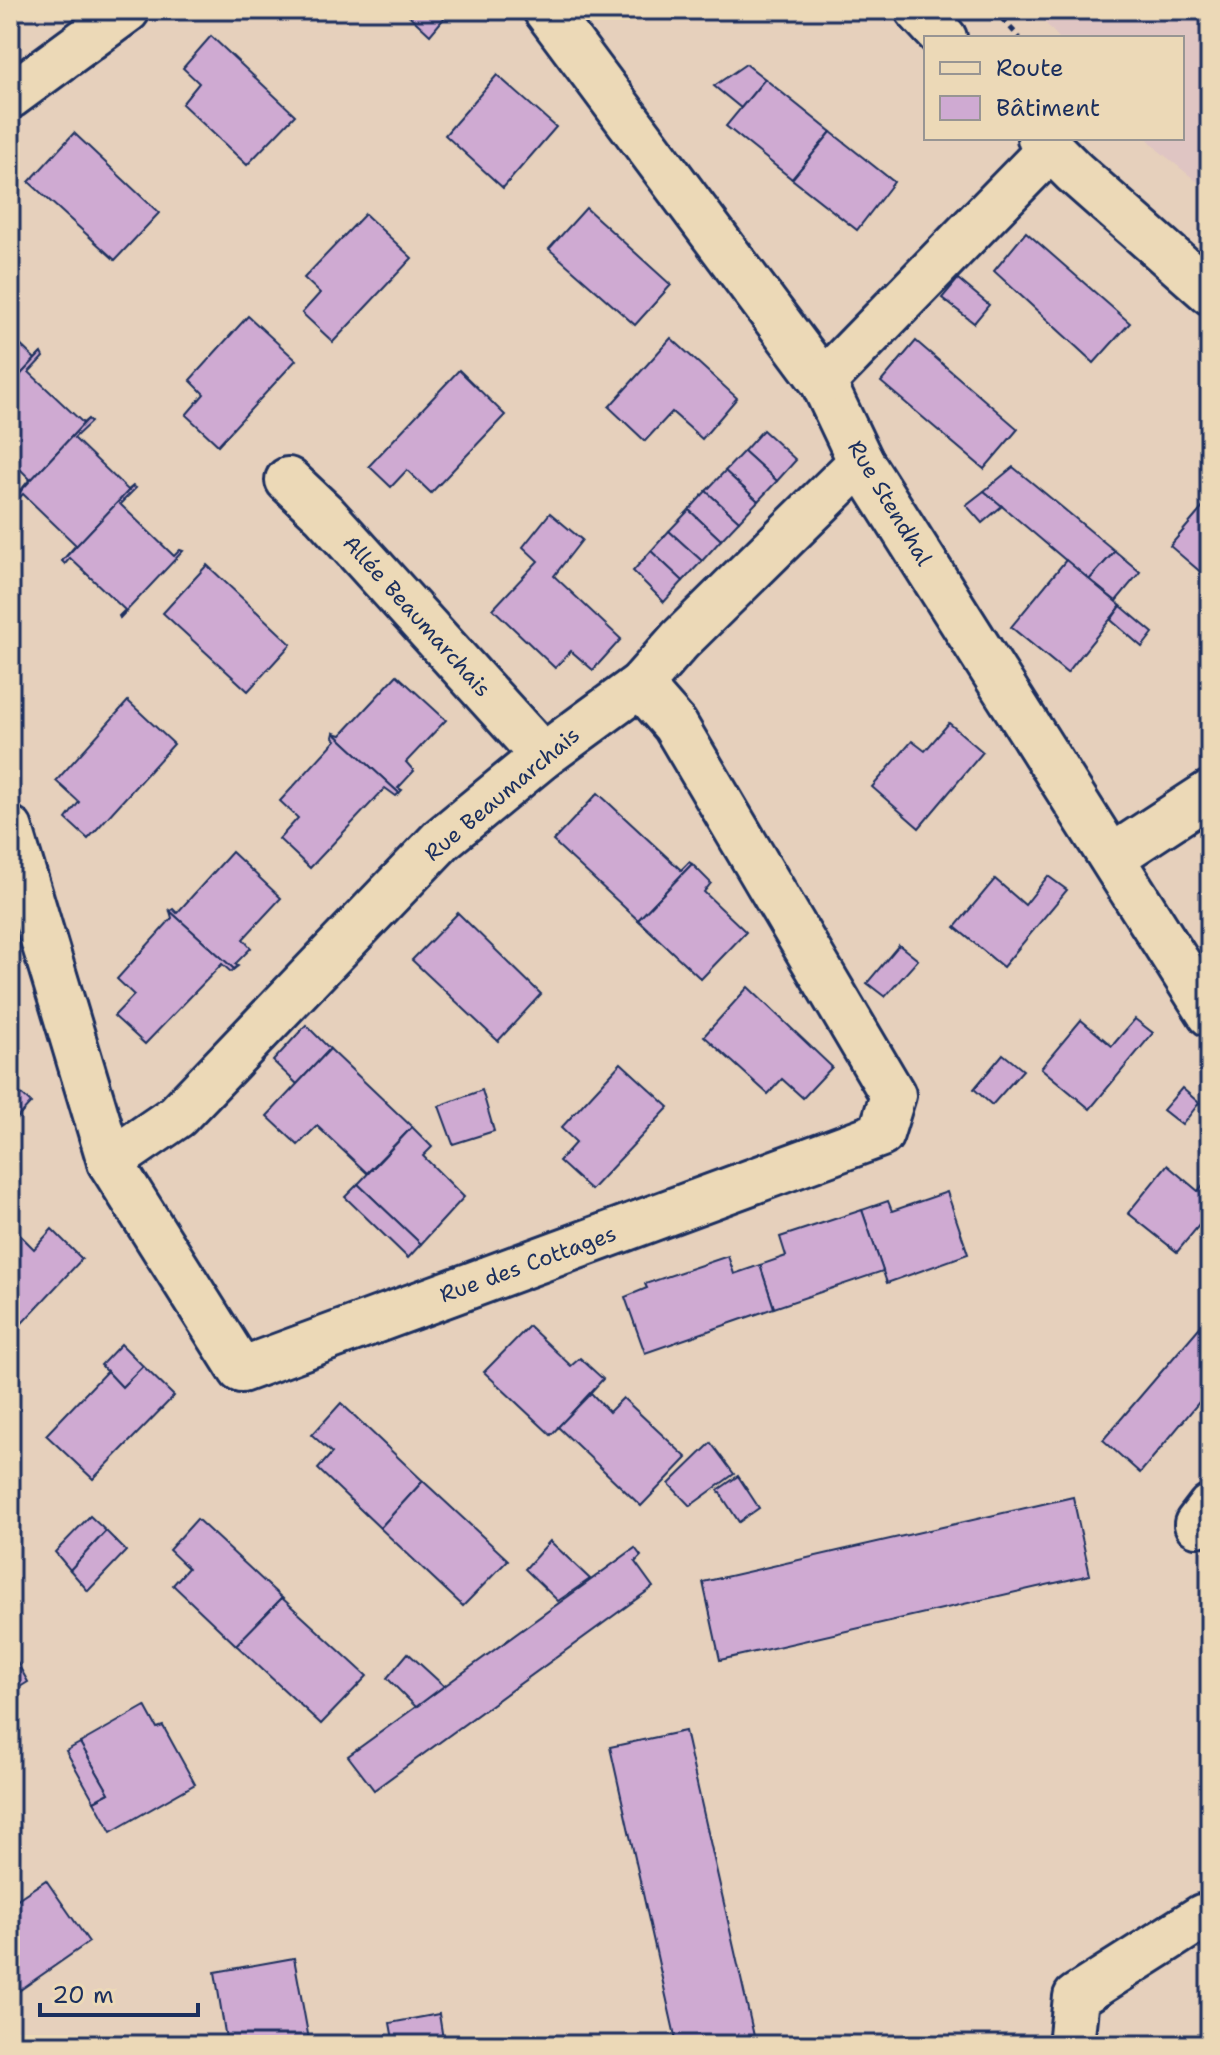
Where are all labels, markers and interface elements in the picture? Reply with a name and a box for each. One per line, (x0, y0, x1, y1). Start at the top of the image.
legend (924, 36, 1184, 140)
text: Route (996, 52, 1064, 84)
text: Bâtiment (996, 92, 1100, 124)
street label: Rue Stendhal (841, 435, 939, 571)
street label: Allée Beaumarchais (337, 529, 497, 703)
street label: Rue Beaumarchais (418, 721, 586, 867)
street label: Rue des Cottages (436, 1219, 620, 1309)
scale bar (40, 1967, 198, 2017)
text: 20 m (52, 1979, 114, 2011)

